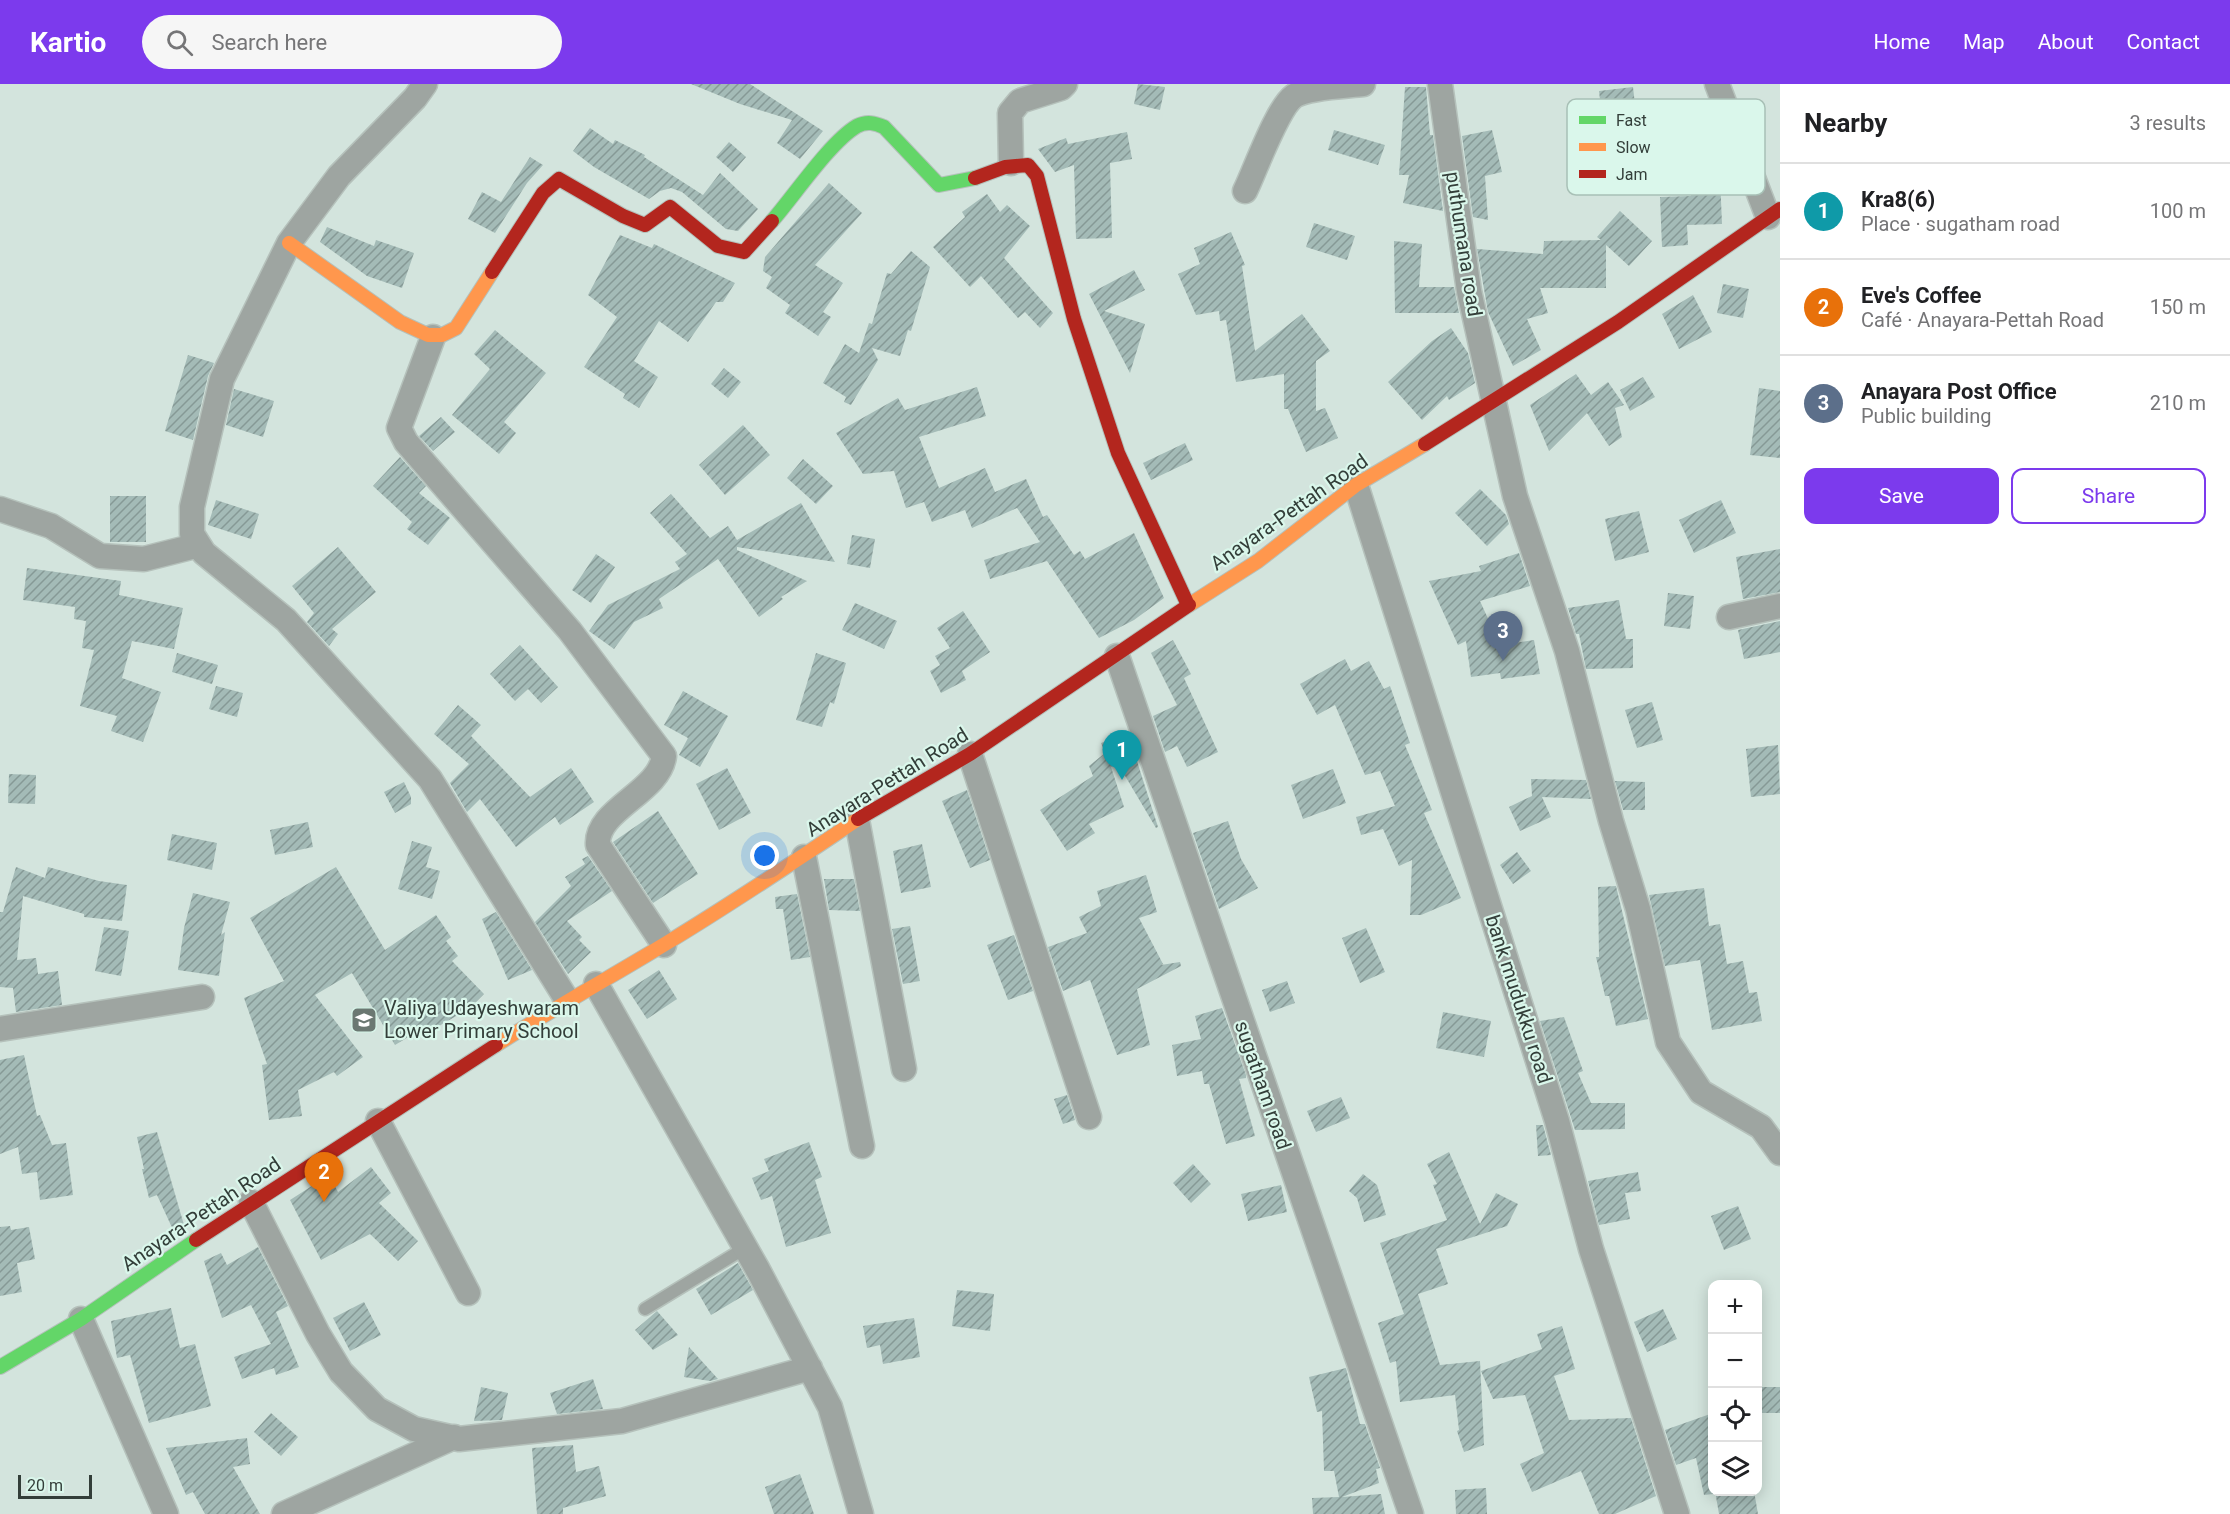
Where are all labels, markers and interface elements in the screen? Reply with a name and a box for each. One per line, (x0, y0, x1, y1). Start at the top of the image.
search box (142, 15, 562, 69)
text: Kartio (30, 26, 106, 59)
icon: search (163, 26, 196, 59)
text: Search here (211, 30, 327, 55)
text: Home (1874, 30, 1930, 54)
text: Map (1963, 30, 2005, 54)
text: About (2038, 30, 2094, 54)
text: Contact (2127, 30, 2200, 54)
legend (1567, 99, 1765, 195)
text: Nearby (1804, 108, 1887, 138)
text: Fast (1616, 111, 1647, 130)
text: 3 results (2130, 111, 2206, 135)
text: Slow (1616, 138, 1651, 157)
text: Jam (1616, 165, 1648, 184)
street label: puthumana road (1441, 170, 1487, 318)
text: Kra8(6) (1861, 187, 1935, 212)
text: 1 (1818, 199, 1829, 223)
text: 100 m (2150, 199, 2206, 223)
text: Place · sugatham road (1861, 212, 2060, 236)
text: Eve's Coffee (1861, 283, 1981, 308)
text: 2 (1818, 295, 1829, 319)
text: 150 m (2150, 295, 2206, 319)
text: Café · Anayara-Pettah Road (1861, 308, 2104, 332)
text: Anayara Post Office (1861, 379, 2057, 404)
text: 3 (1818, 391, 1829, 415)
text: 210 m (2150, 391, 2206, 415)
text: Public building (1861, 404, 1991, 428)
street label: Anayara-Pettah Road (1206, 449, 1372, 575)
button: Save (1804, 468, 1999, 524)
button: Share (2011, 468, 2206, 524)
pin: 3 (1484, 612, 1522, 661)
street label: Anayara-Pettah Road (801, 722, 973, 842)
pin: 1 (1102, 730, 1142, 780)
your location (750, 841, 779, 870)
street label: bank mudukku road (1480, 912, 1558, 1086)
place label: Valiya Udayeshwaram Lower Primary School (384, 996, 579, 1043)
school or university icon: Valiya Udayeshwaram Lower Primary School (349, 1005, 379, 1035)
street label: sugatham road (1230, 1017, 1296, 1153)
street label: Anayara-Pettah Road (117, 1152, 285, 1276)
pin: 2 (304, 1152, 344, 1202)
map controls (1708, 1280, 1762, 1496)
button: + (1708, 1280, 1762, 1334)
button: − (1708, 1334, 1762, 1388)
button: locate (1708, 1388, 1762, 1442)
button: layers (1708, 1442, 1762, 1496)
scale bar (18, 1472, 92, 1500)
text: 20 m (27, 1476, 63, 1495)

